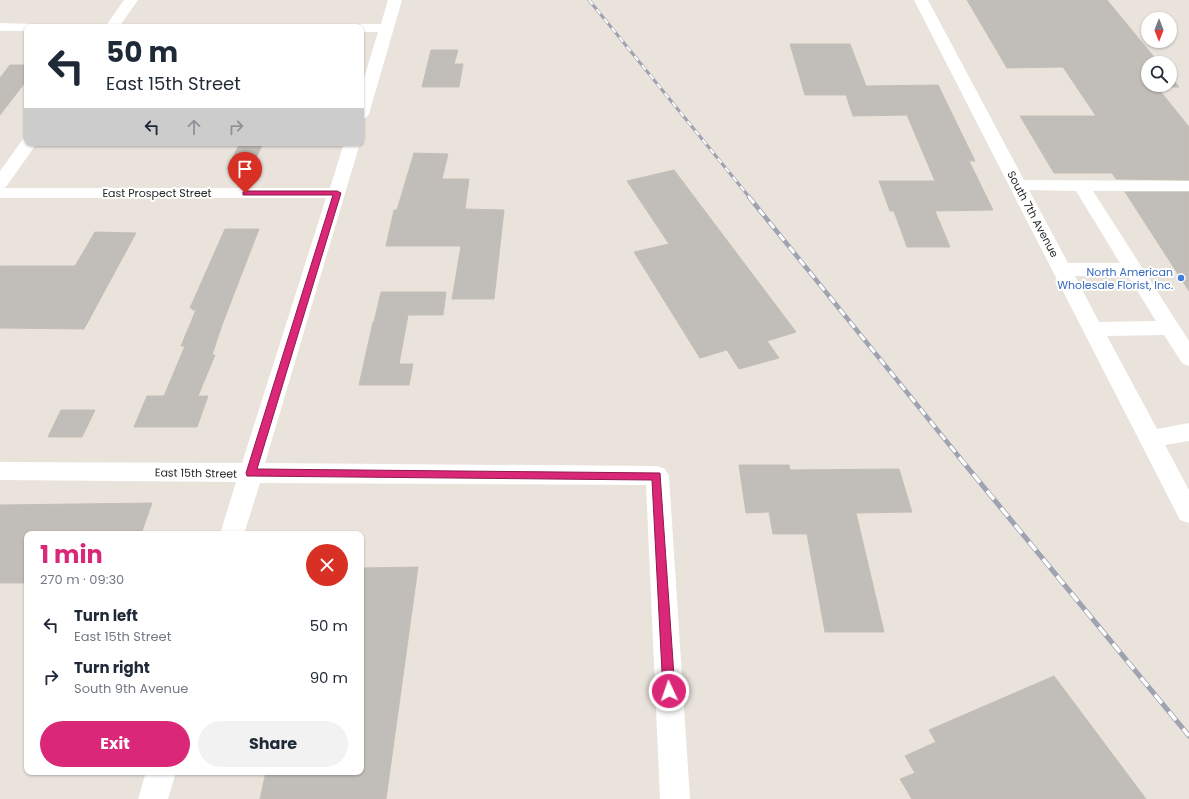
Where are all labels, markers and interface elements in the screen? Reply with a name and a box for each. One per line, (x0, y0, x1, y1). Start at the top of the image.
north arrow (1141, 12, 1177, 48)
map controls (1141, 12, 1177, 92)
text: 50 m (106, 33, 178, 72)
icon: left (40, 40, 92, 92)
button: search (1141, 56, 1177, 92)
text: East 15th Street (106, 71, 241, 96)
icon: left (141, 116, 163, 138)
icon: ahead (183, 116, 205, 138)
icon: right (225, 116, 247, 138)
pin (228, 152, 262, 193)
icon: arrive (234, 158, 256, 180)
street label: South 7th Avenue (1003, 168, 1063, 260)
street label: East Prospect Street (102, 185, 212, 201)
place label: North American Wholesale Florist, Inc. (1057, 264, 1173, 293)
marker: North American Wholesale Florist, Inc. (1176, 273, 1186, 283)
street label: East 15th Street (155, 464, 237, 482)
text: 1 min (40, 538, 103, 571)
button: close (306, 544, 348, 586)
text: 270 m · 09:30 (40, 570, 124, 589)
text: Turn left (74, 605, 138, 626)
icon: left (40, 614, 62, 636)
text: 50 m (310, 615, 348, 636)
text: East 15th Street (74, 627, 171, 646)
text: Turn right (74, 657, 150, 678)
icon: right (40, 666, 62, 688)
text: 90 m (310, 667, 348, 688)
position arrow (648, 670, 690, 712)
text: South 9th Avenue (74, 679, 188, 698)
button: Exit (40, 721, 190, 767)
button: Share (198, 721, 348, 767)

